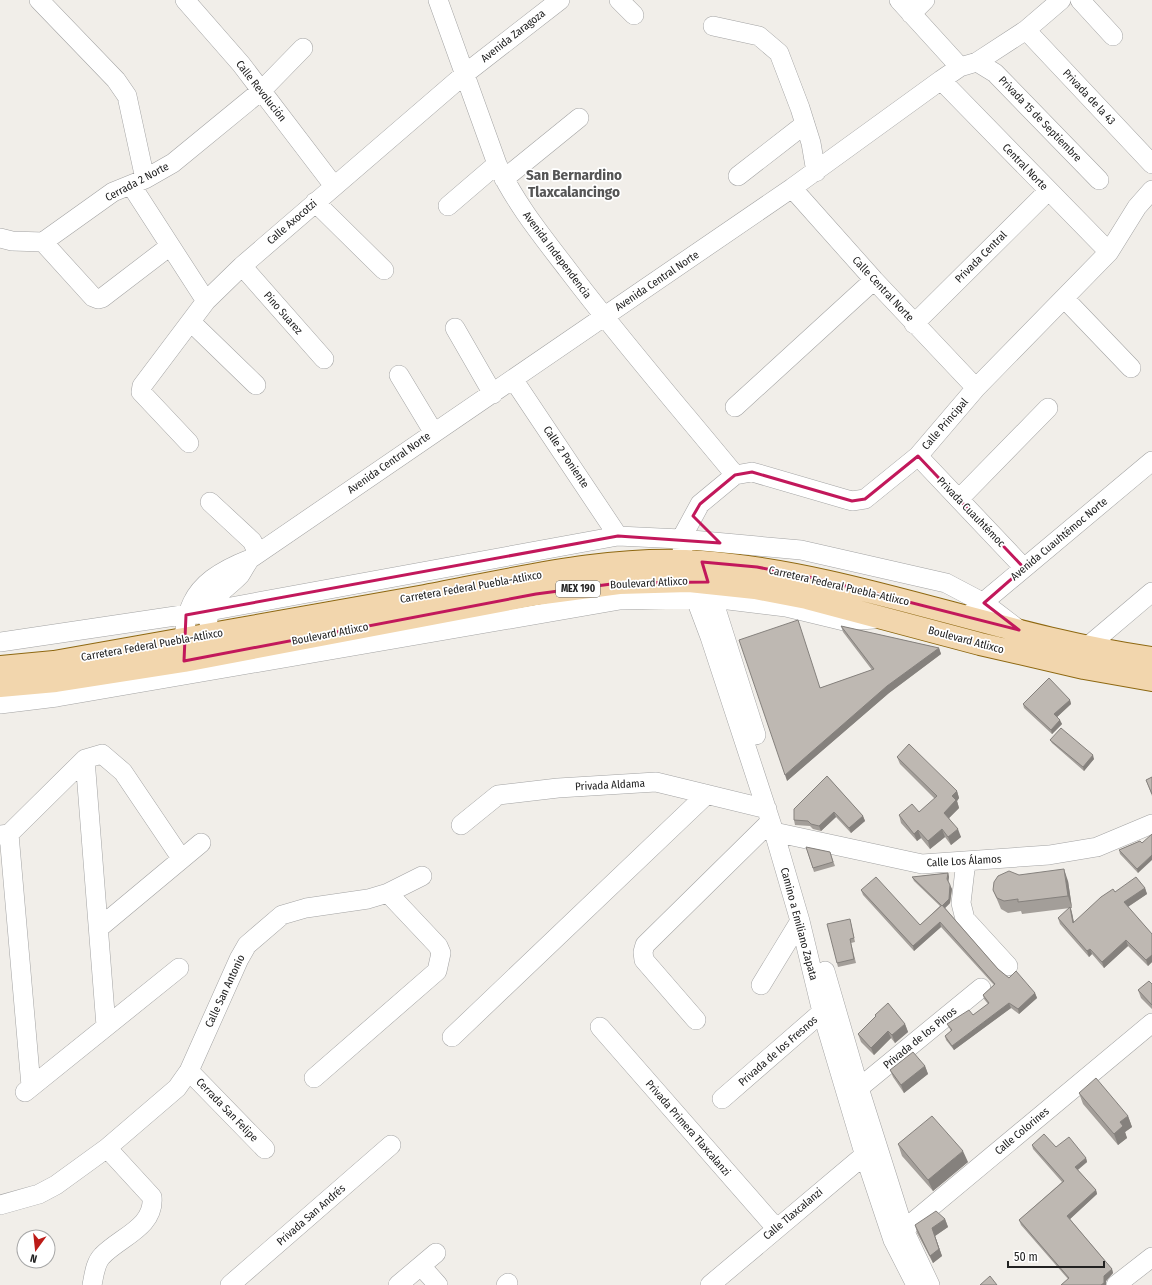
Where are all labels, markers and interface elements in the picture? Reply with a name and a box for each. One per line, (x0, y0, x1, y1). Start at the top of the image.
street label: Avenida Zaragoza (478, 7, 548, 65)
street label: Calle Revolución (233, 58, 289, 124)
street label: Privada de la 43 (1060, 67, 1118, 127)
street label: Privada 15 de Septiembre (996, 74, 1084, 164)
street label: Central Norte (1000, 141, 1050, 193)
street label: Cerrada 2 Norte (103, 160, 171, 204)
district label: San Bernardino Tlaxcalancingo (526, 166, 622, 201)
street label: Calle Axocotzi (264, 197, 320, 247)
street label: Avenida Independencia (520, 209, 594, 301)
street label: Privada Central (952, 228, 1010, 286)
street label: Avenida Central Norte (613, 248, 701, 314)
street label: Calle Central Norte (850, 254, 916, 324)
street label: Pino Suarez (261, 289, 306, 338)
street label: Calle Principal (919, 396, 971, 452)
street label: Calle 2 Poniente (541, 424, 591, 490)
street label: Avenida Central Norte (345, 430, 433, 496)
street label: Privada Cuauhtémoc (934, 474, 1008, 550)
street label: Avenida Cuauhtémoc Norte (1008, 495, 1110, 583)
street label: Carretera Federal Puebla-Atlixco (767, 563, 911, 609)
street label: Carretera Federal Puebla-Atlixco (399, 568, 543, 606)
street label: Boulevard Atlixco (610, 574, 688, 592)
road number: MEX 190 (556, 581, 600, 597)
street label: Boulevard Atlixco (291, 620, 370, 648)
street label: Boulevard Atlixco (927, 624, 1006, 656)
street label: Carretera Federal Puebla-Atlixco (80, 626, 224, 664)
street label: Privada Aldama (575, 777, 645, 793)
street label: Calle Los Álamos (926, 852, 1002, 869)
street label: Camino a Emiliano Zapata (778, 866, 820, 982)
street label: Calle San Antonio (202, 952, 248, 1030)
street label: Privada de los Pinos (881, 1004, 960, 1072)
street label: Privada de los Fresnos (736, 1013, 820, 1089)
street label: Cerrada San Felipe (193, 1075, 261, 1145)
street label: Privada Primera Tlaxcalanzi (643, 1077, 733, 1179)
street label: Calle Colorines (992, 1104, 1052, 1157)
street label: Privada San Andrés (274, 1182, 348, 1248)
street label: Calle Tlaxcalanzi (761, 1185, 826, 1243)
north arrow (16, 1229, 56, 1269)
scale bar (1008, 1243, 1104, 1269)
text: 50 m (1014, 1250, 1038, 1264)
text: N (29, 1251, 38, 1265)

